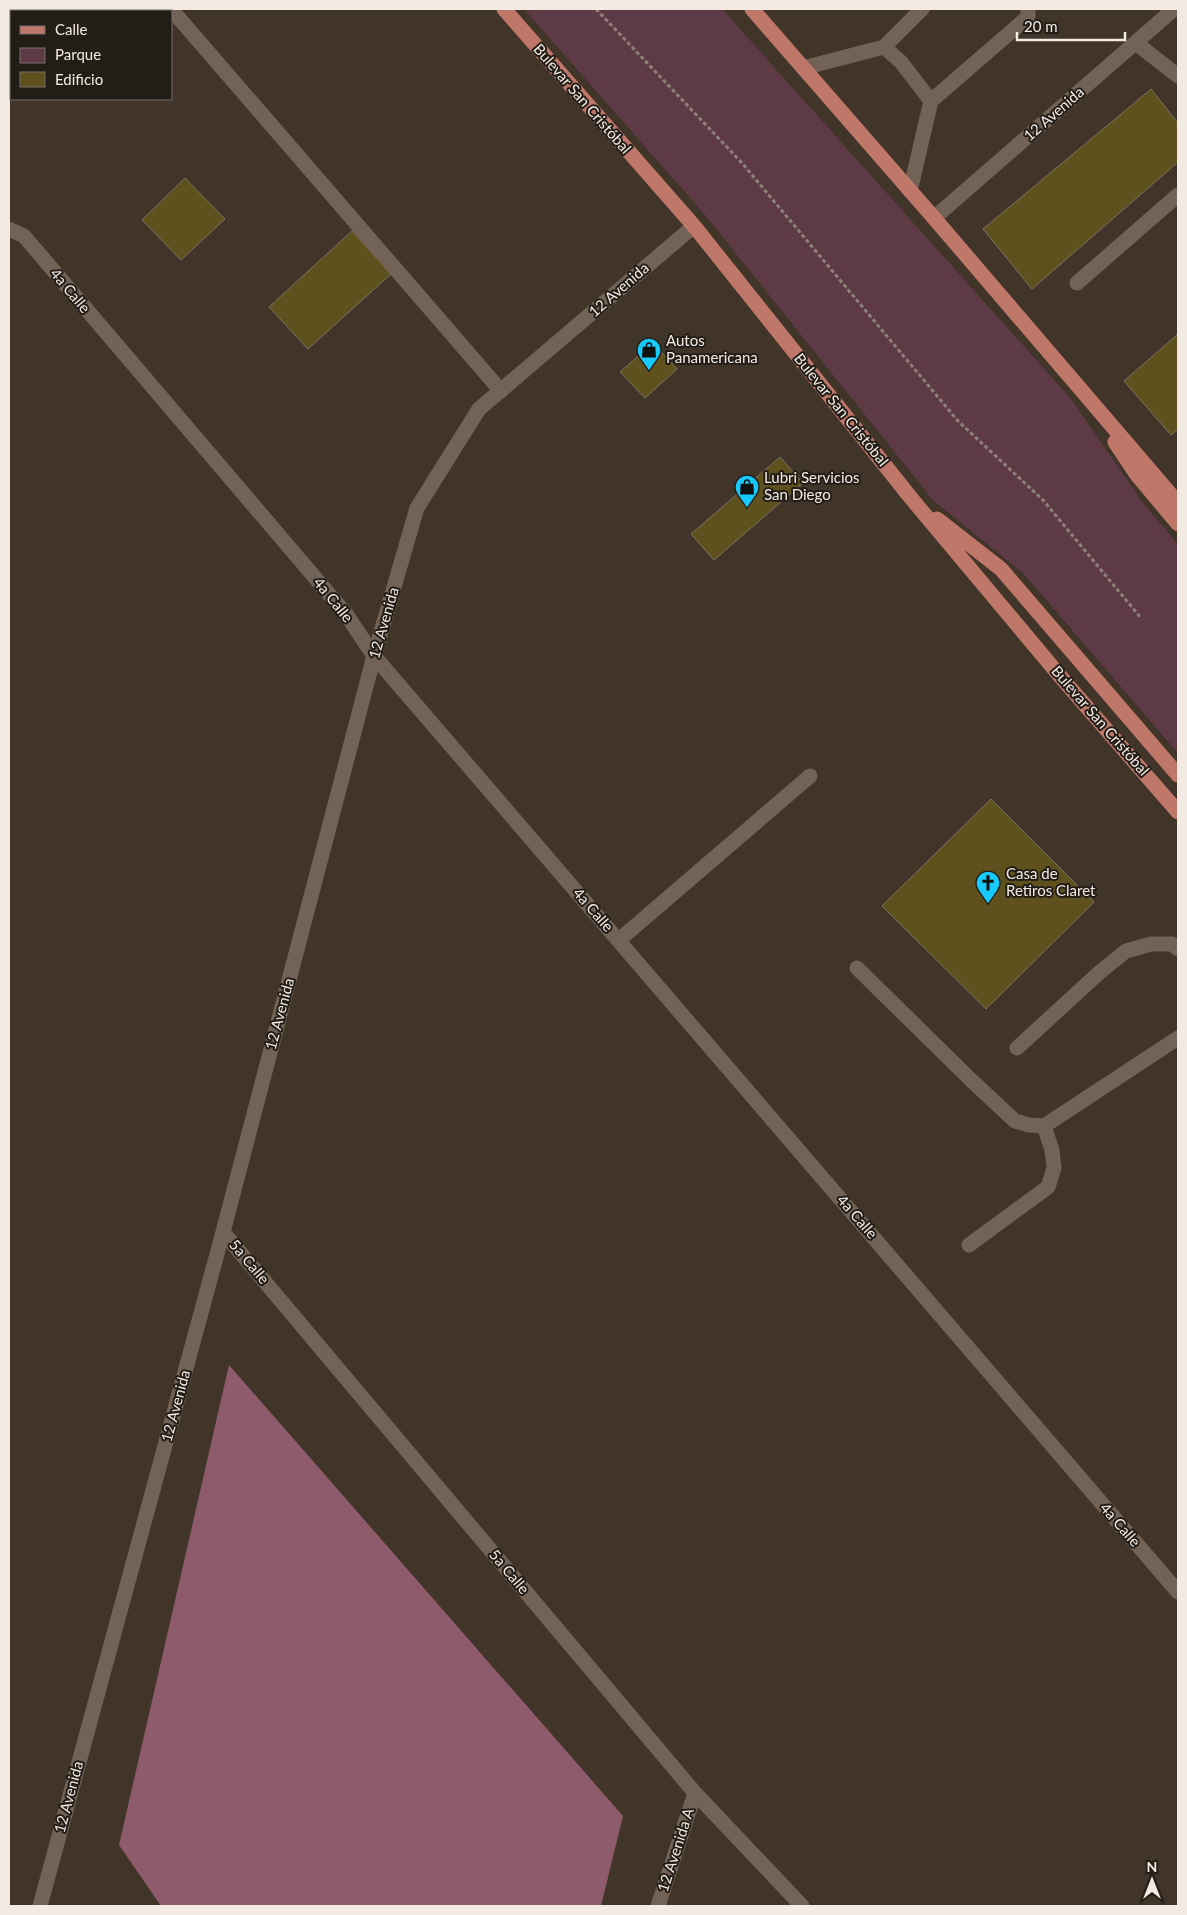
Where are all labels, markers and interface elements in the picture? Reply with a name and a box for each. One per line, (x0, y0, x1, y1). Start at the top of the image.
legend (10, 10, 172, 100)
scale bar (1017, 10, 1124, 42)
text: 20 m (1024, 17, 1058, 35)
text: Calle (55, 20, 88, 38)
street label: Bulevar San Cristóbal (530, 40, 635, 157)
text: Parque (55, 45, 101, 63)
text: Edificio (55, 70, 103, 88)
street label: 12 Avenida (1020, 82, 1087, 144)
street label: 12 Avenida (585, 258, 652, 320)
street label: 4a Calle (47, 264, 95, 316)
place label: Autos Panamericana (666, 331, 758, 366)
shop icon: Autos Panamericana (636, 337, 662, 371)
street label: Bulevar San Cristóbal (791, 349, 893, 469)
place label: Lubri Servicios San Diego (764, 468, 860, 503)
shop icon: Lubri Servicios San Diego (734, 474, 760, 508)
street label: 4a Calle (310, 573, 357, 625)
street label: 12 Avenida (364, 585, 402, 661)
street label: Bulevar San Cristóbal (1048, 662, 1153, 779)
place label: Casa de Retiros Claret (1006, 864, 1096, 899)
church icon: Casa de Retiros Claret (975, 870, 1001, 904)
street label: 4a Calle (570, 884, 618, 935)
street label: 12 Avenida (261, 976, 297, 1052)
street label: 4a Calle (834, 1191, 882, 1242)
street label: 5a Calle (226, 1235, 274, 1287)
street label: 12 Avenida (157, 1368, 193, 1444)
street label: 4a Calle (1097, 1499, 1145, 1550)
street label: 5a Calle (486, 1545, 534, 1597)
street label: 12 Avenida (50, 1759, 86, 1835)
street label: 12 Avenida A (653, 1805, 697, 1894)
north arrow (1127, 1855, 1177, 1905)
text: N (1147, 1858, 1157, 1875)

